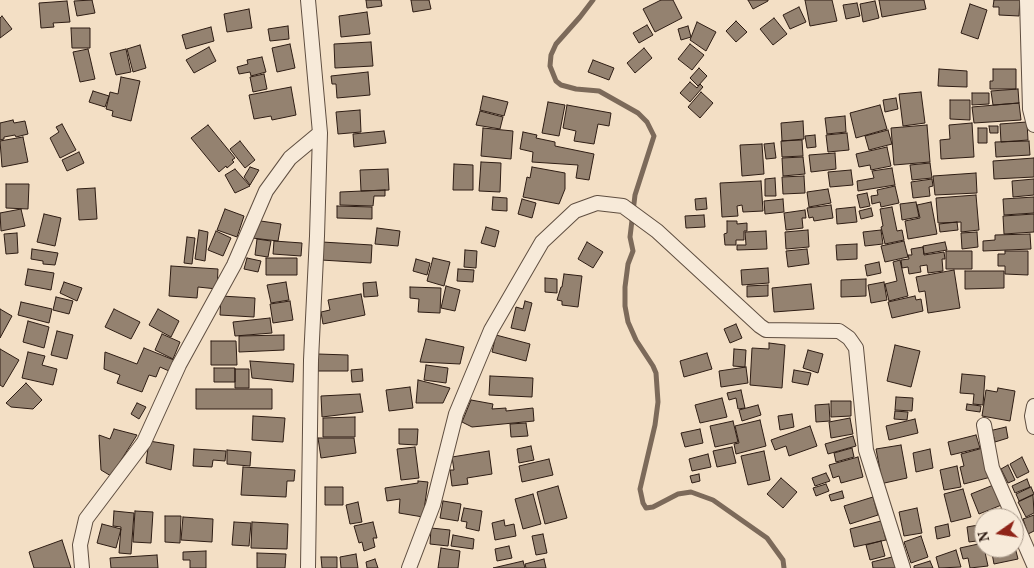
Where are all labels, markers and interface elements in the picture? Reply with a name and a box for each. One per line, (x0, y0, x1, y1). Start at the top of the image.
north arrow (974, 508, 1024, 558)
text: N (974, 529, 995, 543)

